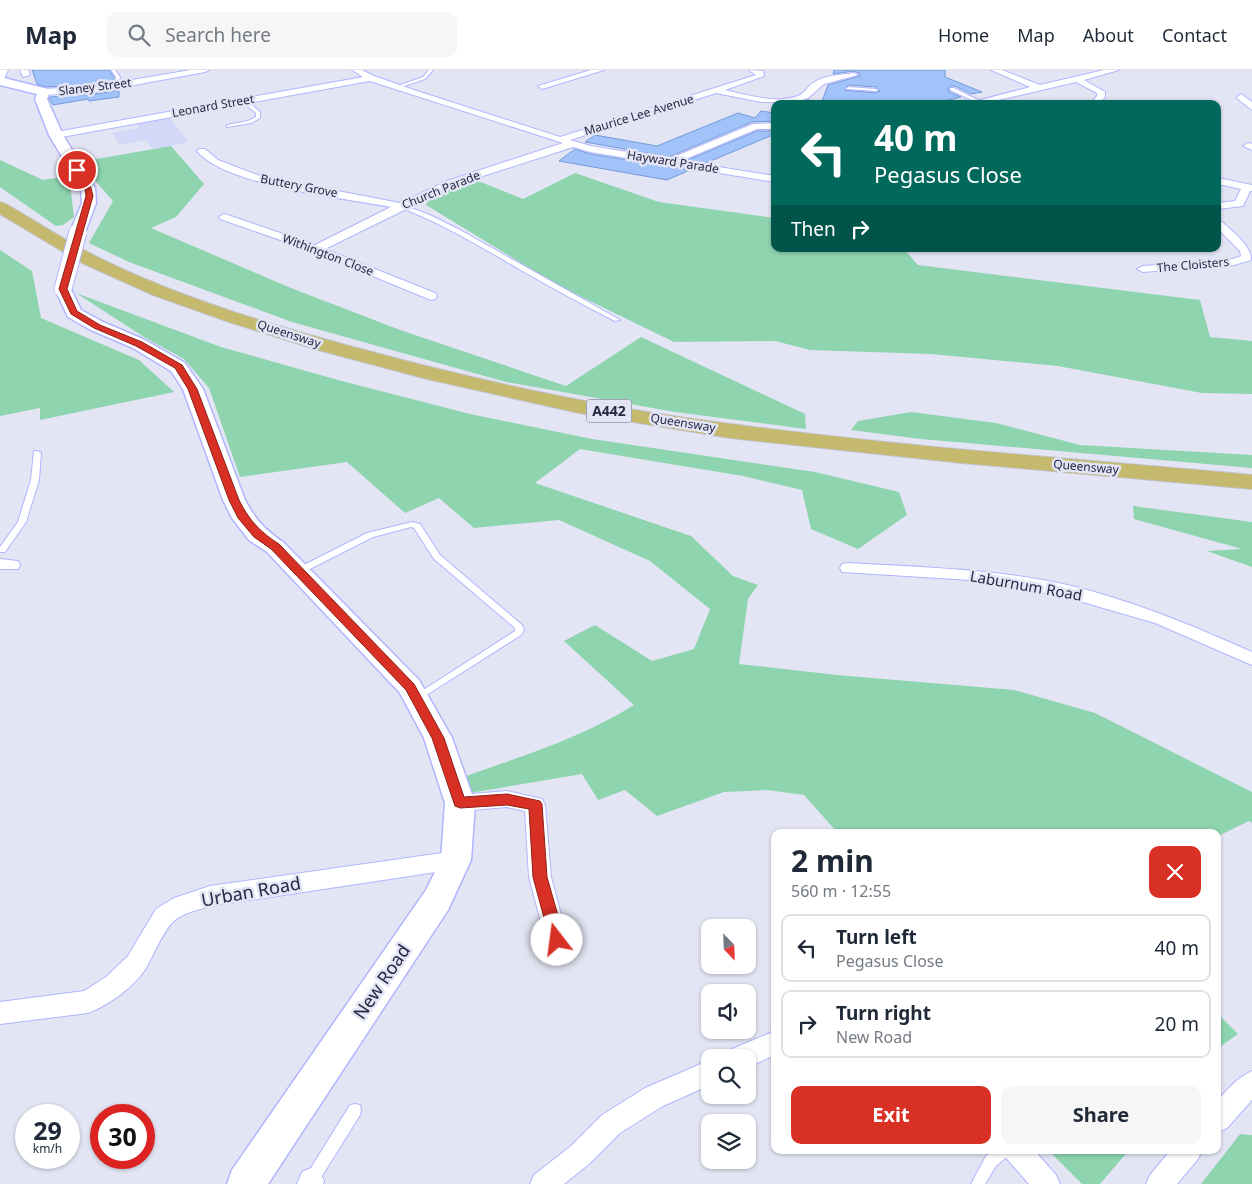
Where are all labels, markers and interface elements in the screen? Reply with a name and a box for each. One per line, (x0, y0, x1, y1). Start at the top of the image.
search box (107, 12, 457, 57)
text: Map (25, 18, 77, 51)
icon: search (125, 21, 153, 49)
text: Search here (165, 22, 271, 48)
text: Home (938, 23, 989, 47)
text: Map (1017, 23, 1055, 47)
text: About (1083, 23, 1134, 47)
text: Contact (1162, 23, 1227, 47)
street label: Slaney Street (58, 74, 133, 99)
street label: Leonard Street (170, 90, 256, 121)
street label: Maurice Lee Avenue (582, 90, 696, 139)
text: 40 m (874, 114, 957, 161)
icon: left (791, 120, 856, 185)
street label: Hayward Parade (626, 146, 720, 177)
pin (56, 149, 98, 191)
icon: arrive (63, 156, 91, 184)
text: Pegasus Close (874, 159, 1022, 189)
street label: Church Parade (399, 166, 483, 213)
street label: Buttery Grove (259, 170, 339, 201)
icon: right (846, 215, 874, 243)
text: Then (791, 216, 836, 242)
street label: Withington Close (280, 229, 376, 280)
street label: The Cloisters (1156, 253, 1230, 276)
street label: Queensway (255, 315, 324, 352)
road number: A442 (586, 400, 632, 422)
street label: Queensway (649, 409, 718, 436)
street label: Queensway (1053, 455, 1120, 478)
street label: Laburnum Road (969, 565, 1084, 605)
text: 2 min (791, 840, 874, 881)
button: close (1149, 846, 1201, 898)
street label: Urban Road (199, 870, 303, 912)
text: 560 m · 12:55 (791, 880, 891, 902)
position arrow (530, 913, 582, 965)
north arrow (701, 919, 756, 974)
map controls (701, 919, 756, 1169)
text: Turn left (836, 924, 917, 950)
icon: left (793, 934, 821, 962)
text: 40 m (1155, 935, 1199, 961)
street label: New Road (347, 939, 415, 1024)
text: Pegasus Close (836, 950, 944, 972)
button: sound (701, 984, 756, 1039)
text: Turn right (836, 1000, 931, 1026)
icon: right (793, 1010, 821, 1038)
text: 20 m (1155, 1011, 1199, 1037)
text: New Road (836, 1026, 912, 1048)
button: search (701, 1049, 756, 1104)
button: Exit (791, 1086, 991, 1144)
button: Share (1001, 1086, 1201, 1144)
speed limit sign: 30 (90, 1104, 155, 1169)
text: 29 (33, 1113, 62, 1147)
button: layers (701, 1114, 756, 1169)
text: km/h (33, 1140, 62, 1157)

